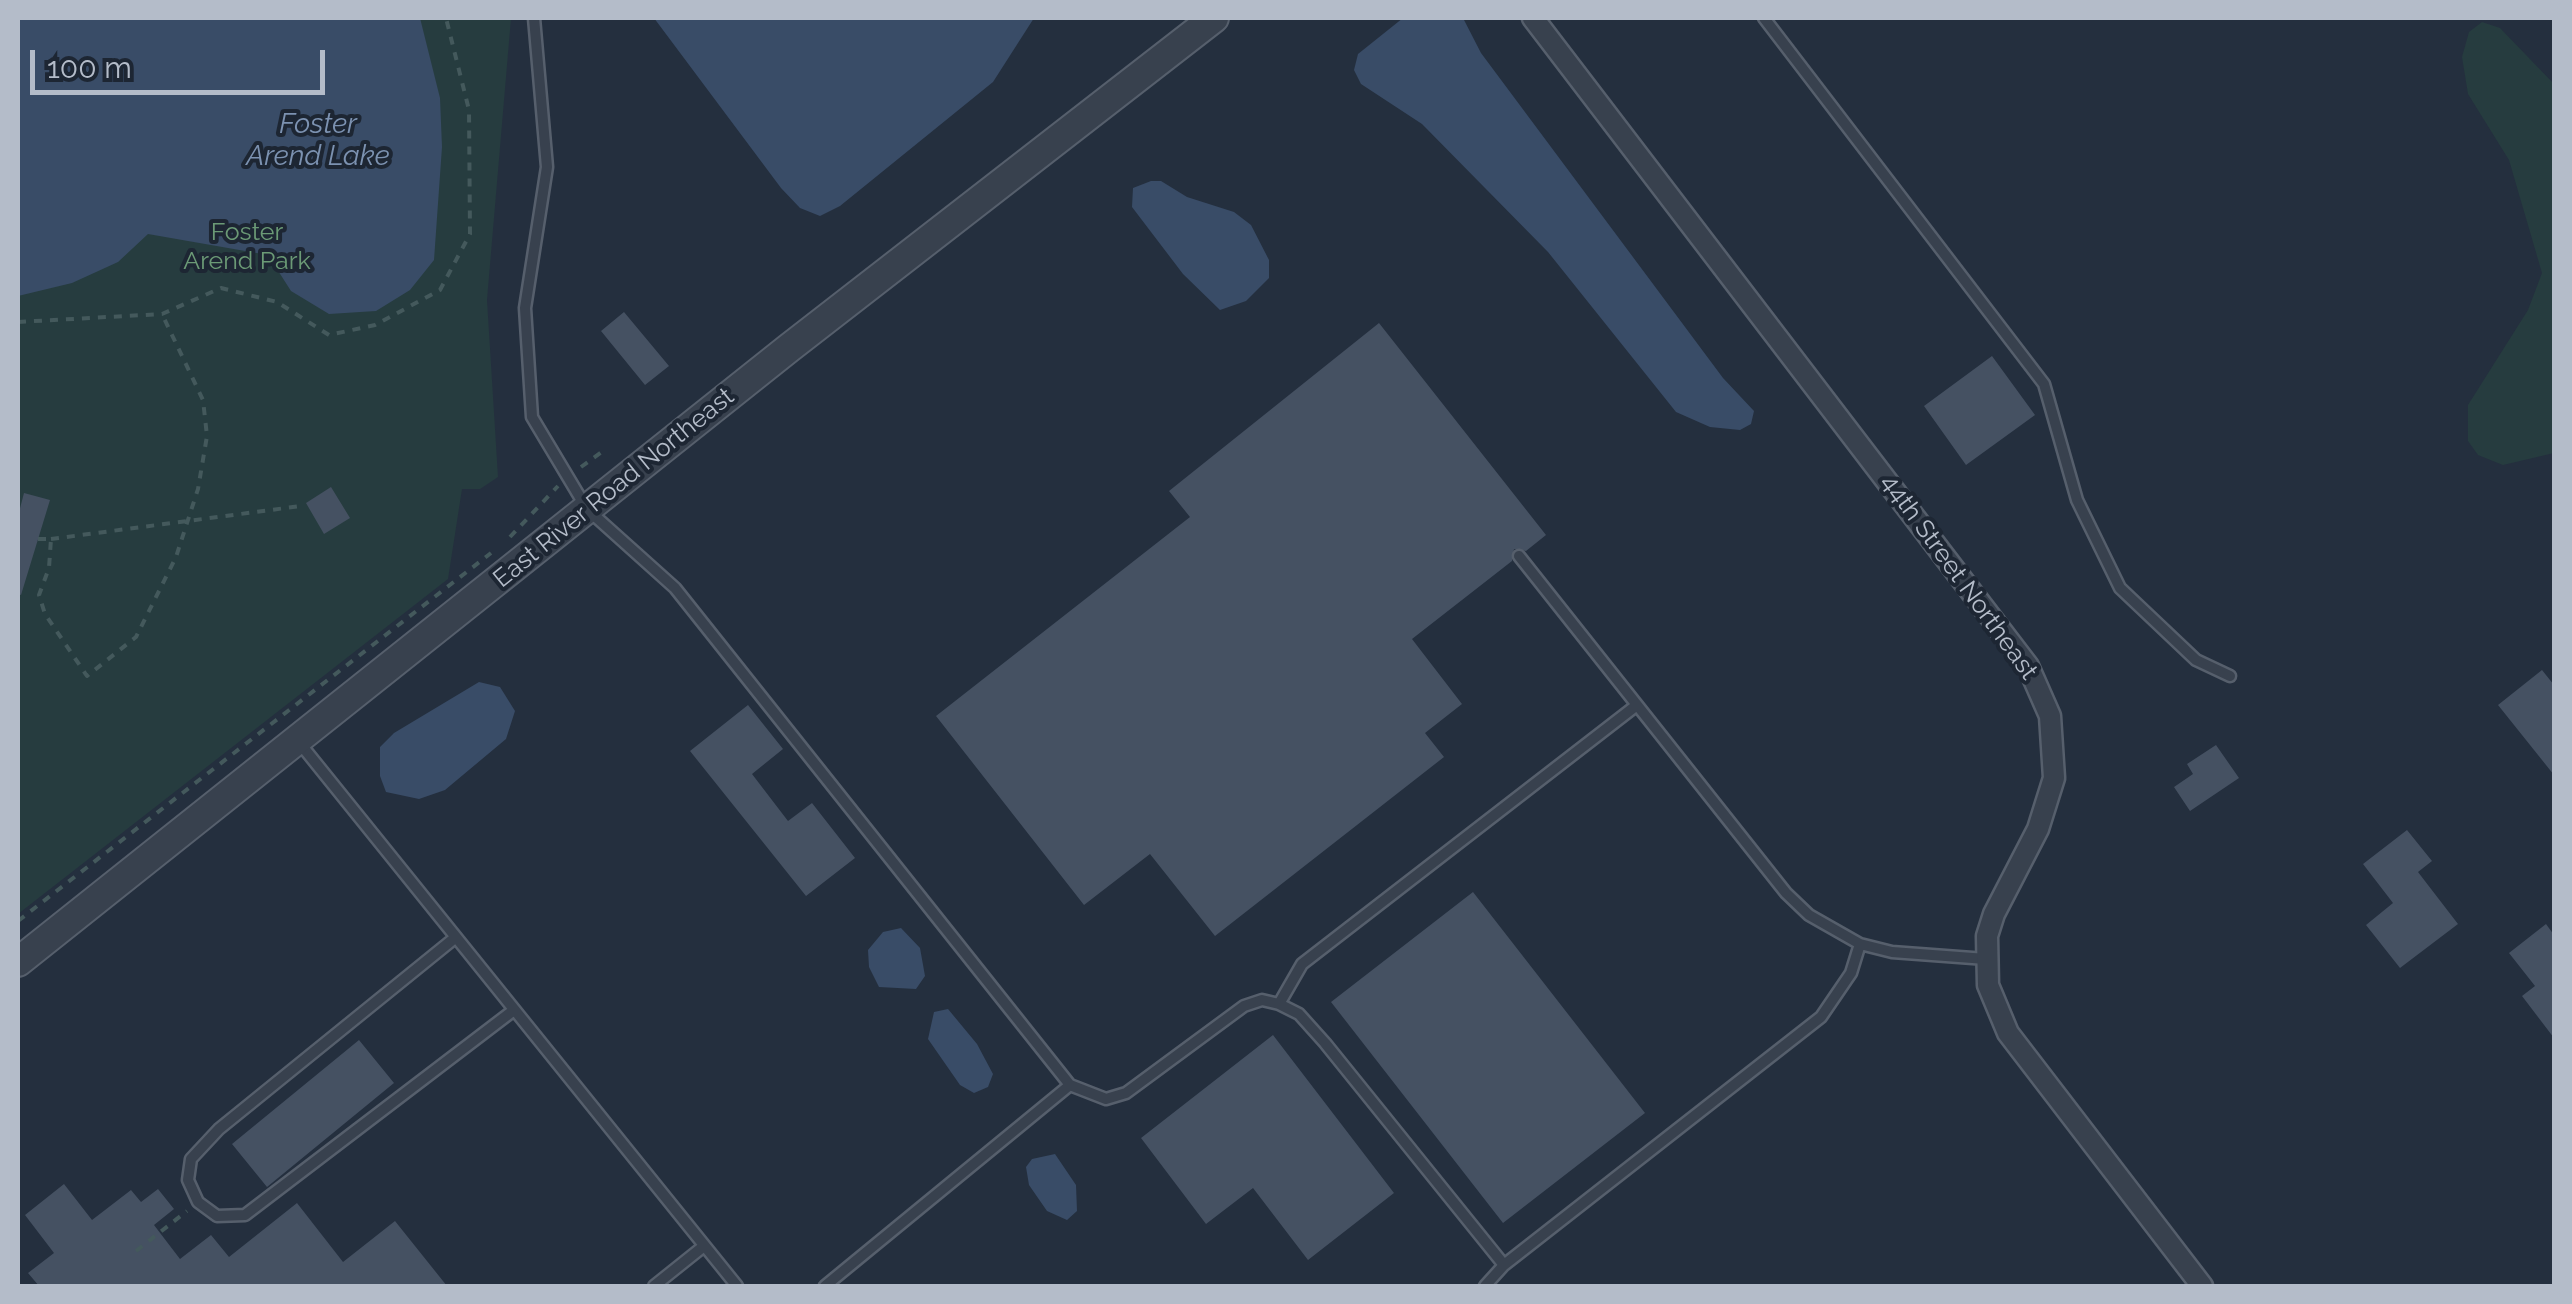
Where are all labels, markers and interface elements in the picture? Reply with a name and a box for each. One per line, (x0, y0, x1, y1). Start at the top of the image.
scale bar (35, 30, 330, 92)
text: 100 m (47, 50, 132, 85)
water label: Foster Arend Lake (246, 108, 390, 174)
park label: Foster Arend Park (183, 217, 311, 276)
street label: East River Road Northeast (488, 382, 740, 594)
street label: 44th Street Northeast (1874, 468, 2044, 686)

